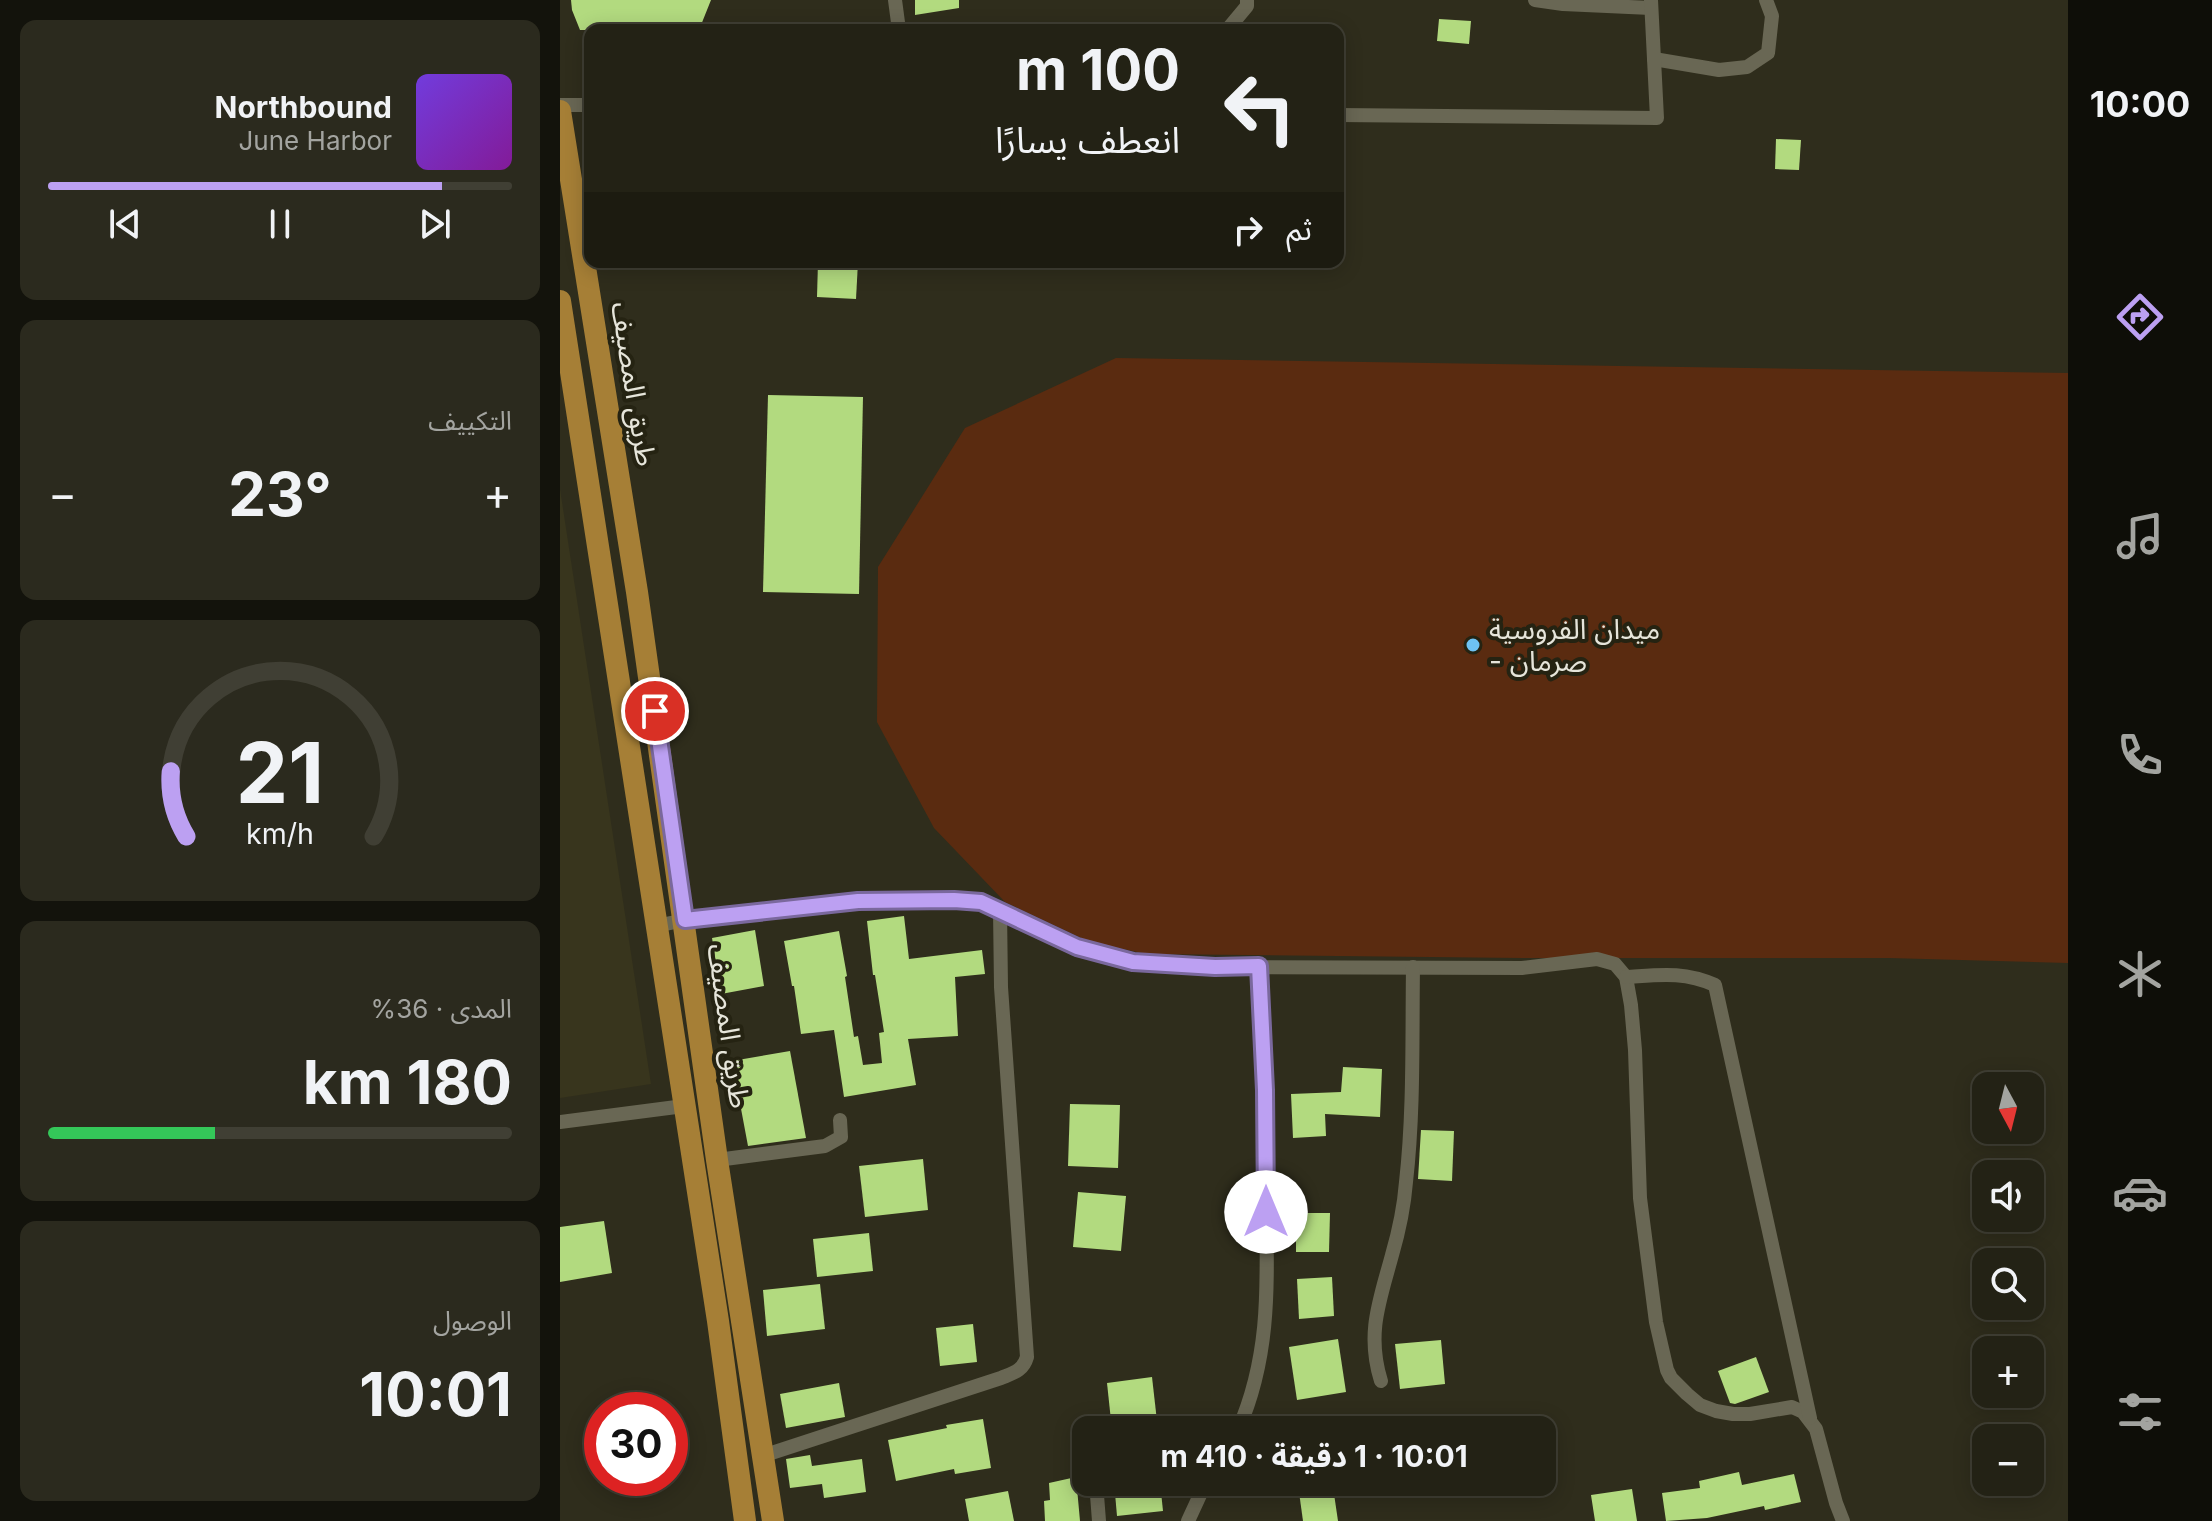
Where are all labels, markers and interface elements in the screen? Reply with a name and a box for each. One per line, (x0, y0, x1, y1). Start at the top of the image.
text: 100 m (1016, 36, 1180, 104)
icon: left (1208, 56, 1312, 160)
text: 10:00 (2090, 82, 2190, 126)
text: Northbound (215, 89, 392, 125)
text: انعطف يسارًا (995, 118, 1180, 162)
text: June Harbor (239, 125, 392, 156)
icon: previous (103, 202, 147, 246)
icon: pause (258, 202, 302, 246)
icon: next (413, 202, 457, 246)
icon: right (1226, 208, 1270, 252)
text: ثم (1286, 211, 1312, 247)
icon: directions (2112, 289, 2168, 345)
street label: طريق المصيف (603, 299, 664, 469)
text: التكييف (428, 405, 512, 436)
text: 23° (228, 458, 332, 530)
text: − (48, 467, 77, 521)
text: + (483, 467, 512, 521)
icon: music (2112, 508, 2168, 564)
place label: ميدان الفروسية - صرمان (1489, 612, 1660, 678)
marker: ميدان الفروسية - صرمان (1464, 636, 1482, 654)
pin (621, 677, 689, 745)
icon: arrive (633, 689, 677, 733)
text: 21 (236, 721, 324, 822)
icon: phone (2112, 727, 2168, 783)
text: km/h (246, 816, 314, 851)
street label: طريق المصيف (700, 941, 757, 1111)
icon: climate (2112, 946, 2168, 1002)
text: المدى · 36% (371, 993, 512, 1024)
text: 180 km (303, 1046, 512, 1118)
north arrow (1972, 1072, 2044, 1144)
map controls (1972, 1072, 2044, 1496)
button: sound (1972, 1160, 2044, 1232)
icon: car (2112, 1165, 2168, 1221)
position arrow (1224, 1170, 1308, 1254)
button: search (1972, 1248, 2044, 1320)
text: الوصول (433, 1305, 512, 1336)
button: + (1972, 1336, 2044, 1408)
text: 10:01 (359, 1358, 512, 1430)
icon: filters (2112, 1384, 2168, 1440)
speed limit sign: 30 (584, 1392, 688, 1496)
button: − (1972, 1424, 2044, 1496)
text: 10:01 · 1 دقيقة · 410 m (1160, 1438, 1468, 1474)

